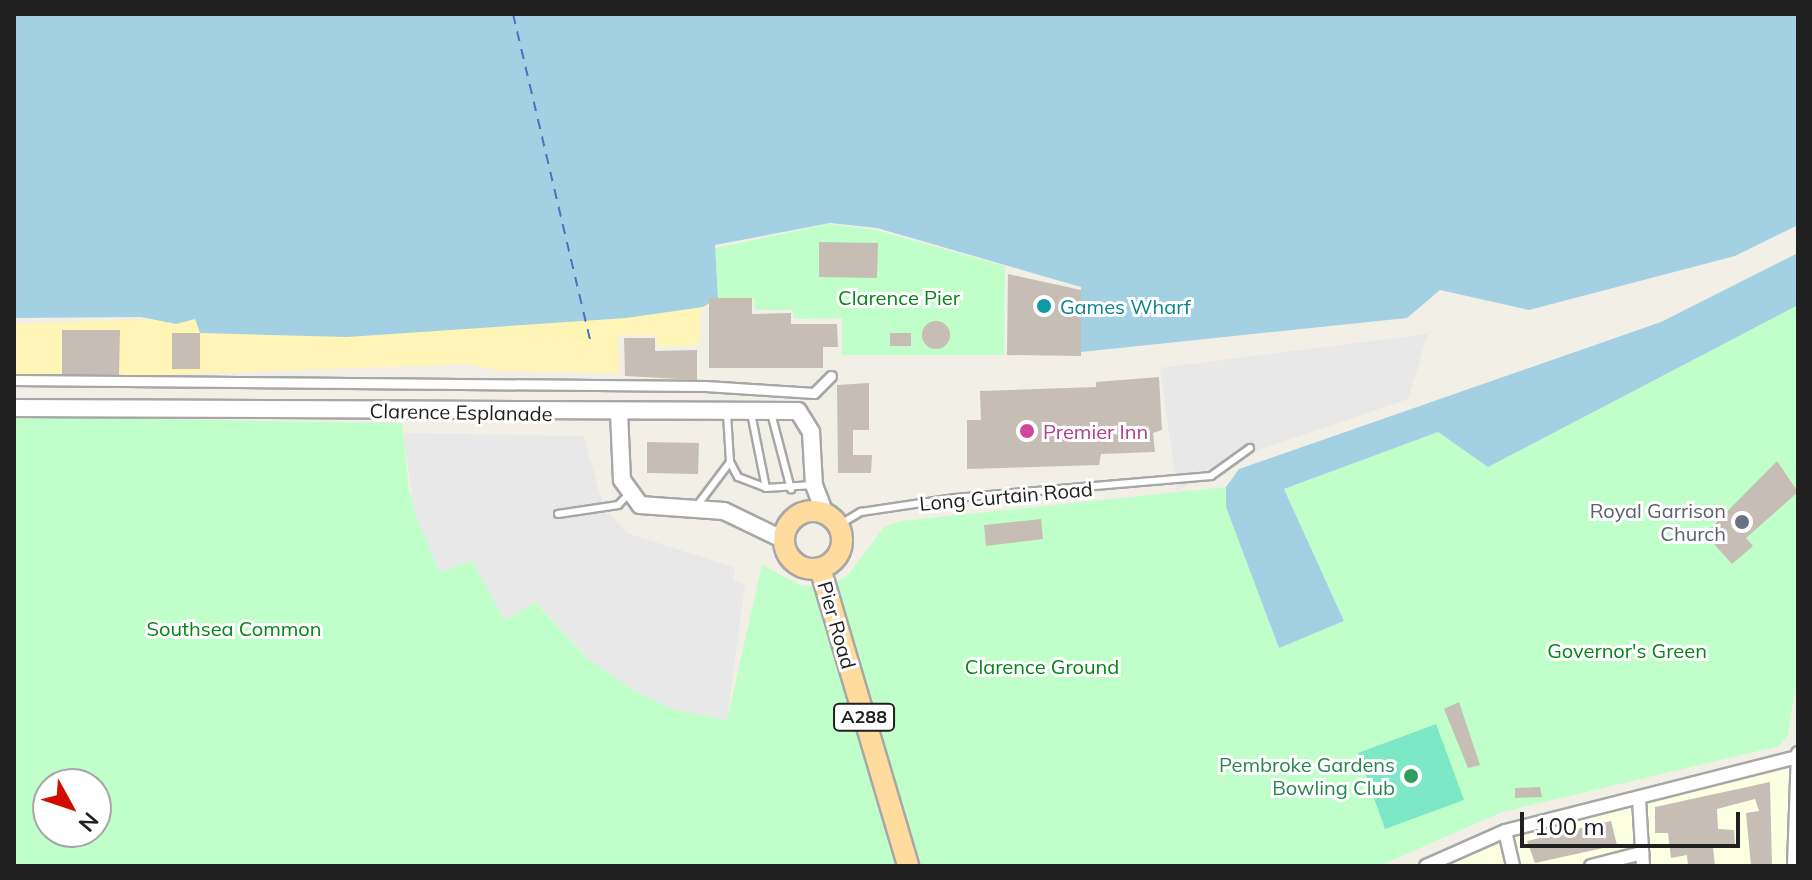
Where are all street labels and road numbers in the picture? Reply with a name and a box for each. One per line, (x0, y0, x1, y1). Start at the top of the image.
street label: Clarence Esplanade (369, 398, 553, 426)
street label: Long Curtain Road (918, 476, 1094, 516)
street label: Pier Road (813, 578, 861, 672)
road number: A288 (832, 703, 896, 731)

